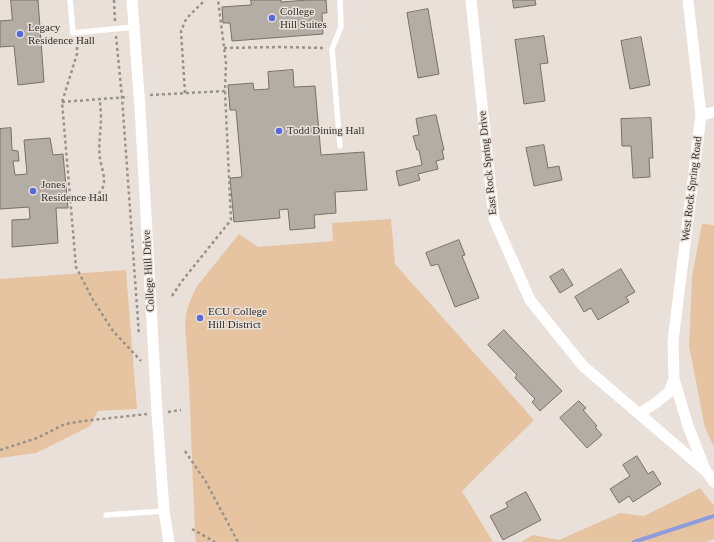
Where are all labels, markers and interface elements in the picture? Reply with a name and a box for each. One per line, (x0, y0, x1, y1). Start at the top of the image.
place label: College Hill Suites (280, 5, 327, 31)
marker: College Hill Suites (267, 13, 277, 23)
place label: Legacy Residence Hall (28, 21, 95, 47)
marker: Legacy Residence Hall (15, 29, 25, 39)
street label: East Rock Spring Drive (476, 110, 500, 216)
place label: Todd Dining Hall (287, 124, 364, 138)
marker: Todd Dining Hall (274, 126, 284, 136)
street label: West Rock Spring Road (679, 136, 705, 242)
place label: Jones Residence Hall (41, 178, 108, 204)
marker: Jones Residence Hall (28, 186, 38, 196)
street label: College Hill Drive (140, 230, 158, 312)
place label: ECU College Hill District (208, 305, 267, 331)
marker: ECU College Hill District (195, 313, 205, 323)

